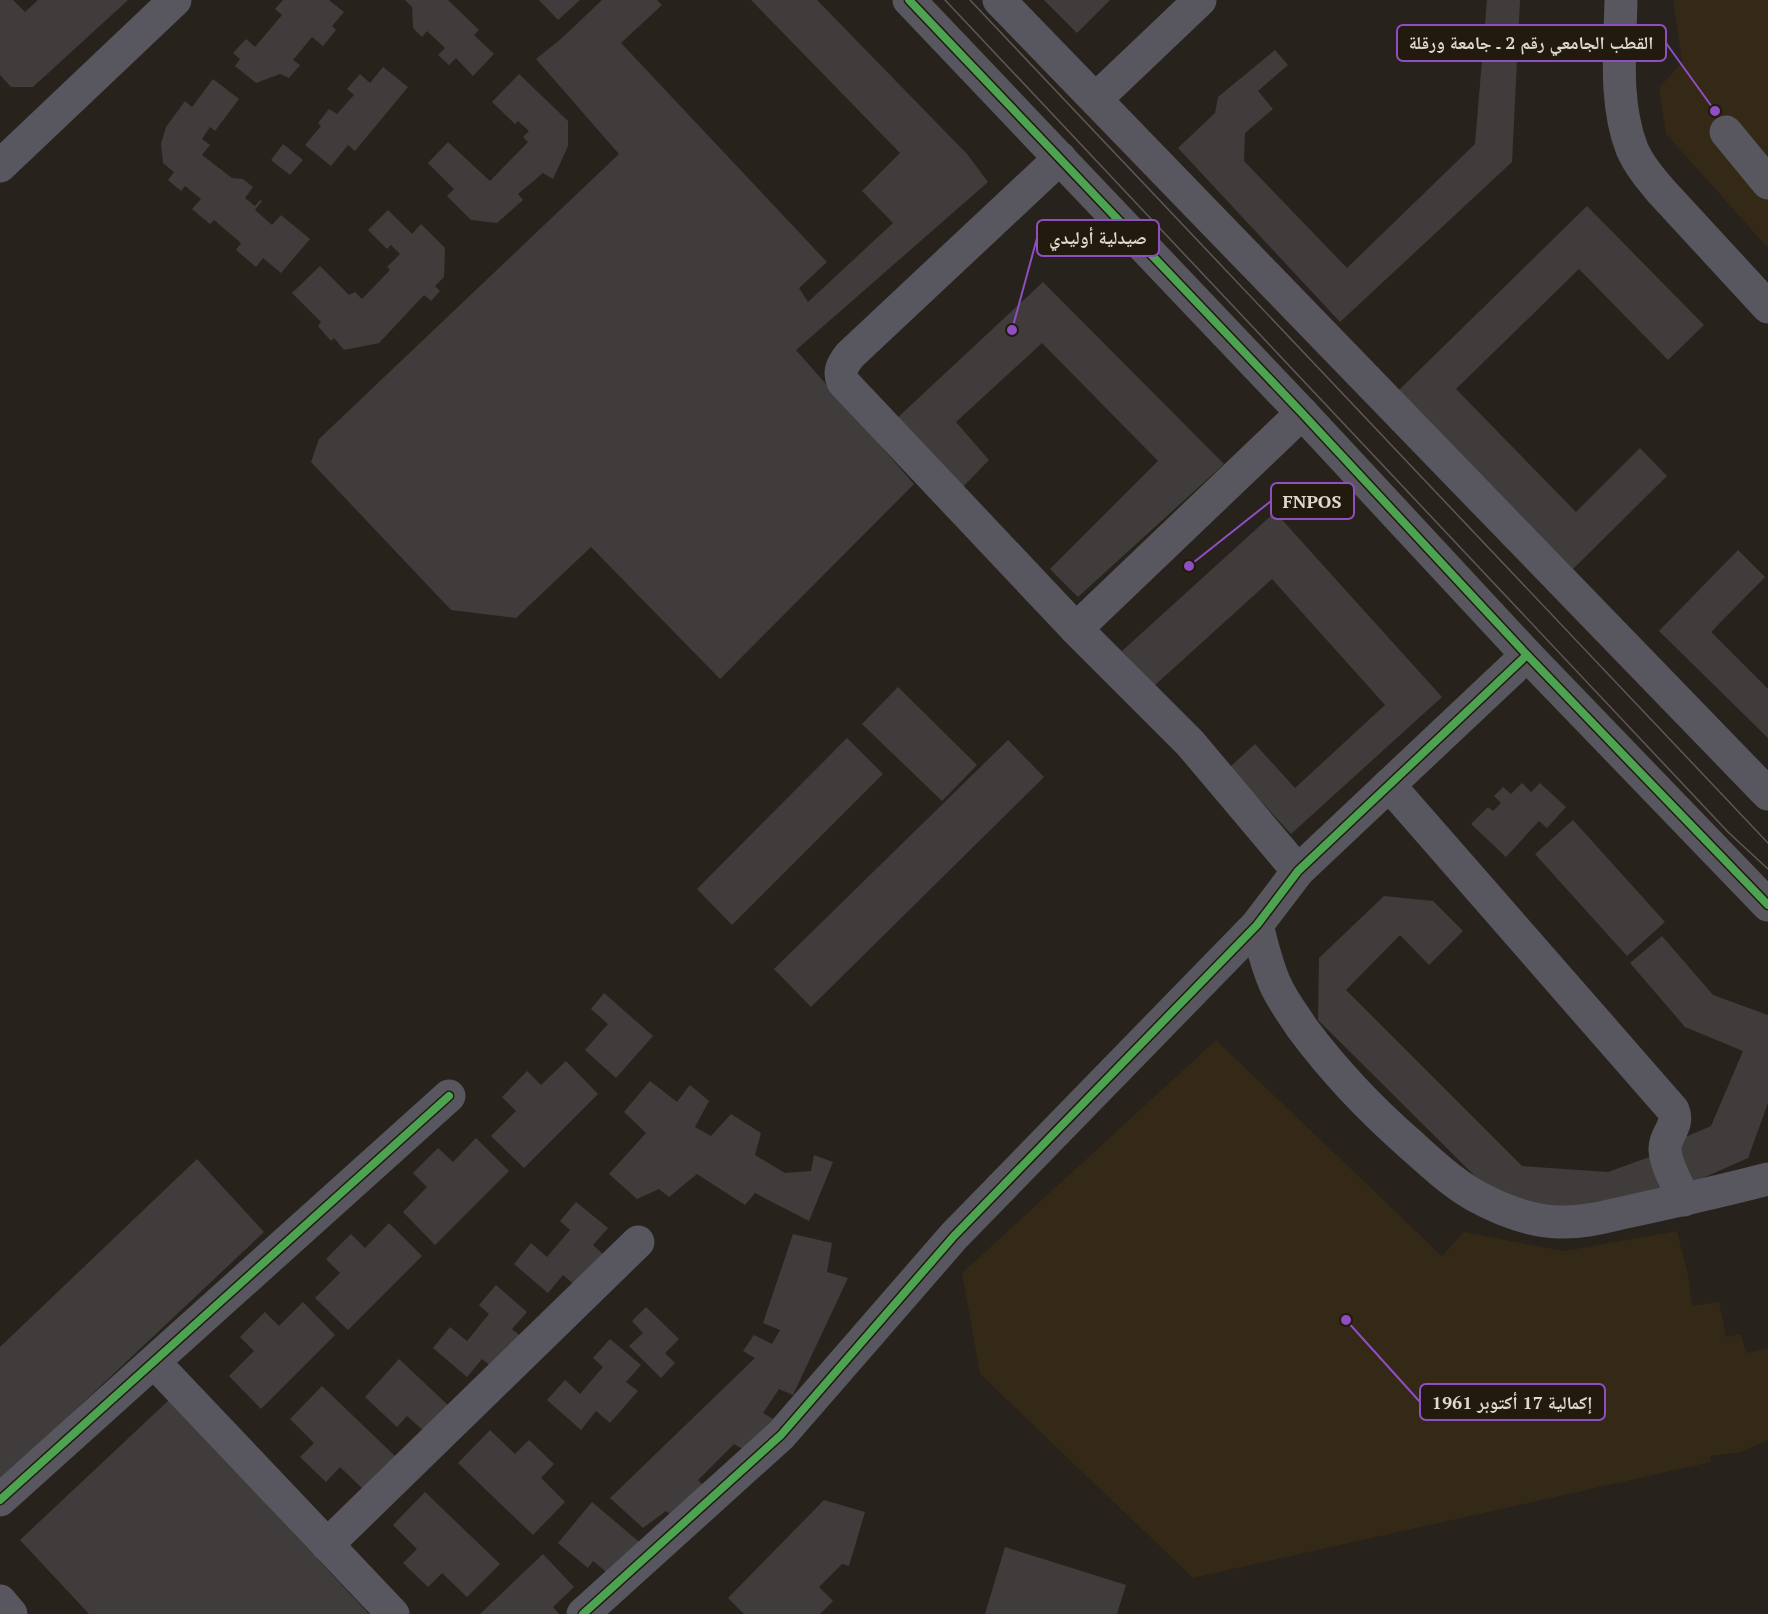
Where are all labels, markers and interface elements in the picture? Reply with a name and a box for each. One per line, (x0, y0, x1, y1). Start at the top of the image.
callout: القطب الجامعي رقم 2 ـ جامعة ورقلة (1397, 25, 1666, 61)
text: القطب الجامعي رقم 2 ـ جامعة ورقلة (1409, 30, 1653, 57)
callout: صيدلية أوليدي (1037, 220, 1159, 256)
text: صيدلية أوليدي (1049, 225, 1147, 252)
callout: FNPOS (1271, 483, 1354, 519)
text: FNPOS (1283, 489, 1342, 513)
callout: إكمالية 17 أكتوبر 1961 (1420, 1384, 1605, 1420)
text: إكمالية 17 أكتوبر 1961 (1432, 1390, 1592, 1414)

